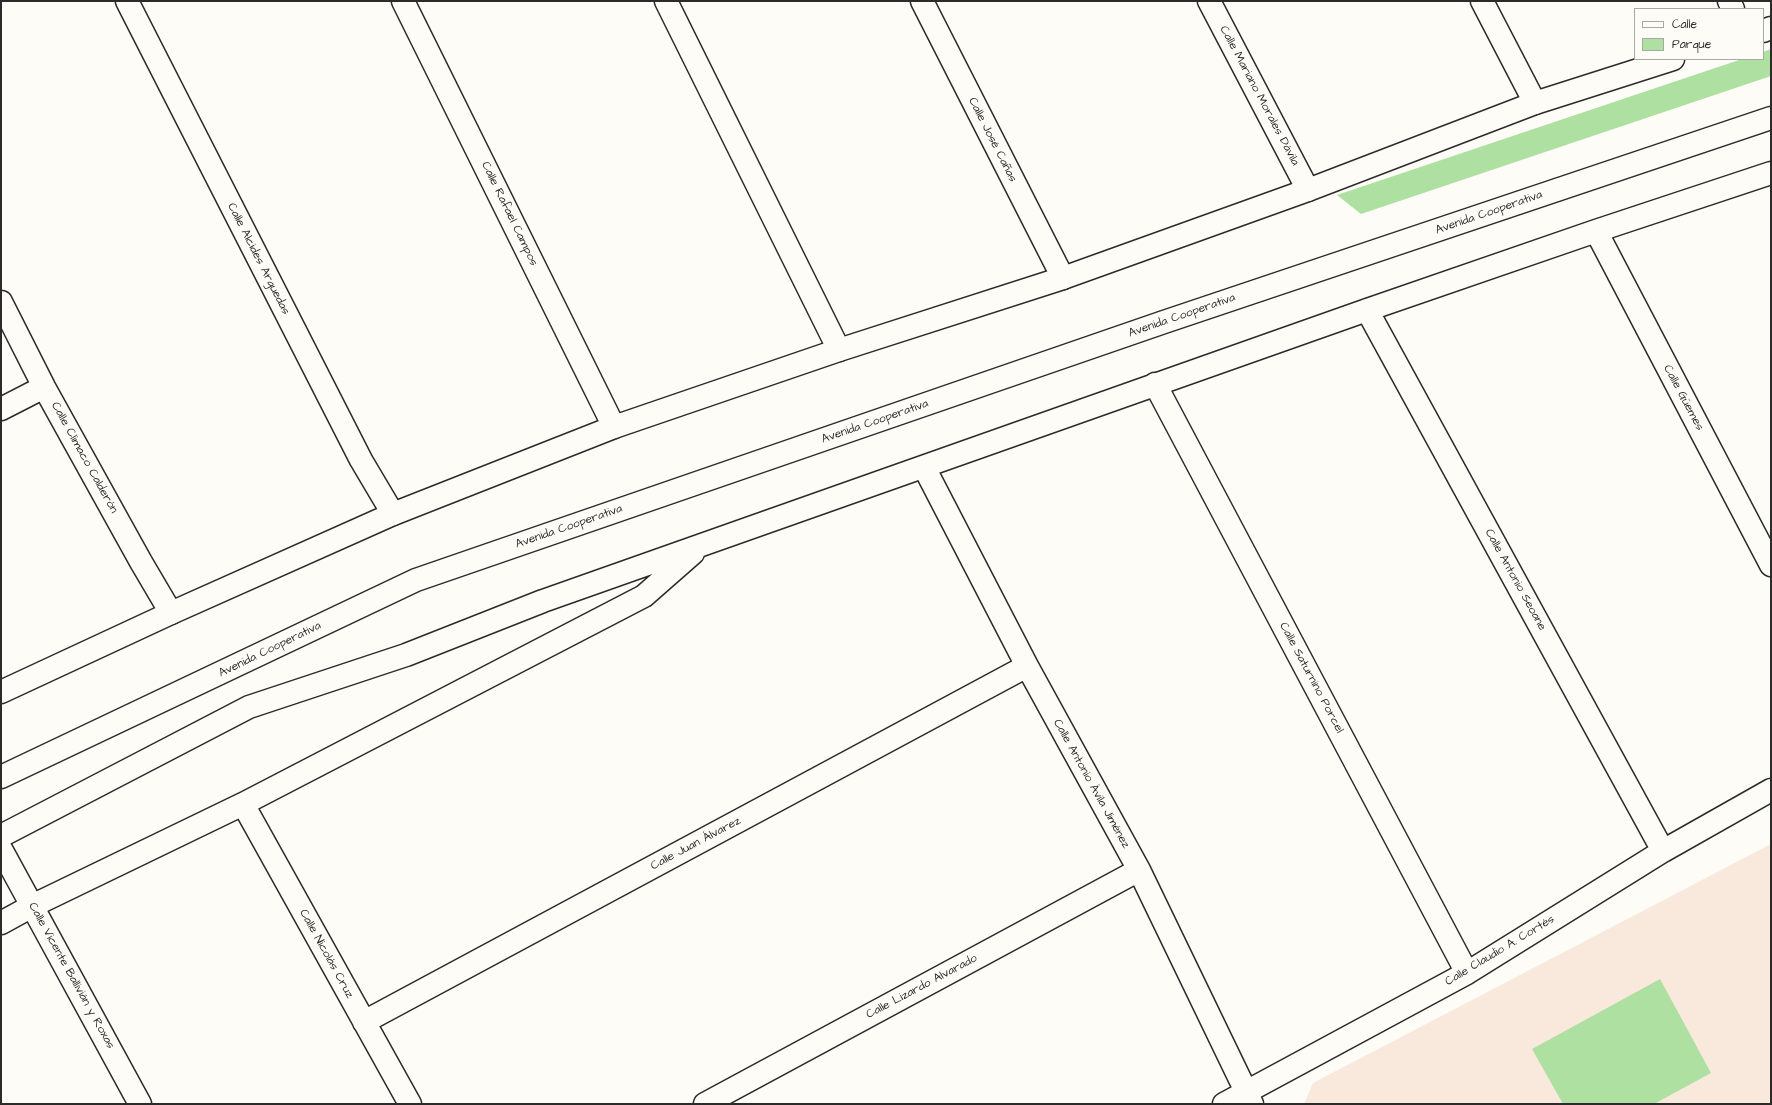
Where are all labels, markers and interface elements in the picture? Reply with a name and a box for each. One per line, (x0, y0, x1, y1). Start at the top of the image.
legend (1634, 8, 1764, 60)
text: Calle (1672, 16, 1697, 33)
street label: Calle Mariano Morales Dávila (1216, 24, 1302, 168)
text: Parque (1672, 36, 1711, 53)
street label: Calle José Cañas (965, 95, 1019, 185)
street label: Calle Rafael Campos (478, 160, 540, 268)
street label: Avenida Cooperativa (1434, 188, 1544, 238)
street label: Calle Alcides Arguedas (224, 201, 292, 317)
street label: Avenida Cooperativa (1127, 291, 1237, 341)
street label: Calle Güemes (1660, 363, 1706, 433)
street label: Avenida Cooperativa (820, 397, 930, 447)
street label: Calle Climaco Calderón (47, 400, 121, 516)
street label: Avenida Cooperativa (514, 502, 624, 552)
street label: Calle Antonio Seoane (1481, 527, 1549, 633)
street label: Avenida Cooperativa (216, 619, 324, 681)
street label: Calle Saturnino Porcel (1276, 620, 1346, 736)
street label: Calle Antonio Ávila Jiménez (1049, 717, 1133, 851)
street label: Calle Juan Álvarez (648, 814, 744, 874)
street label: Calle Vicente Ballivián y Roxas (25, 900, 117, 1052)
street label: Calle Nicolás Cruz (296, 907, 356, 1001)
street label: Calle Claudio A. Cortés (1443, 913, 1557, 989)
street label: Calle Lizardo Alvarado (864, 952, 980, 1022)

